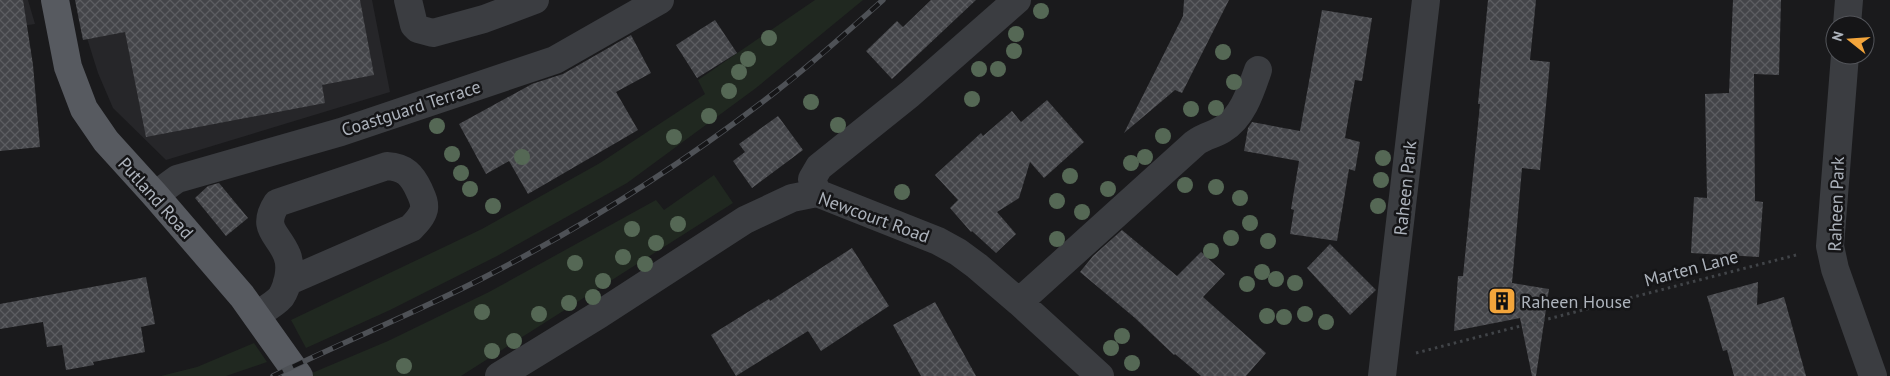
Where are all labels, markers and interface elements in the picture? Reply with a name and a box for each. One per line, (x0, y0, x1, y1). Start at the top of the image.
north arrow (1825, 15, 1875, 65)
text: N (1828, 29, 1848, 43)
street label: Coastguard Terrace (339, 75, 483, 141)
street label: Raheen Park (1389, 139, 1421, 237)
street label: Putland Road (113, 152, 199, 244)
street label: Raheen Park (1823, 156, 1849, 252)
street label: Newcourt Road (815, 186, 933, 248)
street label: Marten Lane (1641, 244, 1741, 292)
building icon: Raheen House (1487, 286, 1517, 316)
place label: Raheen House (1521, 290, 1631, 313)

